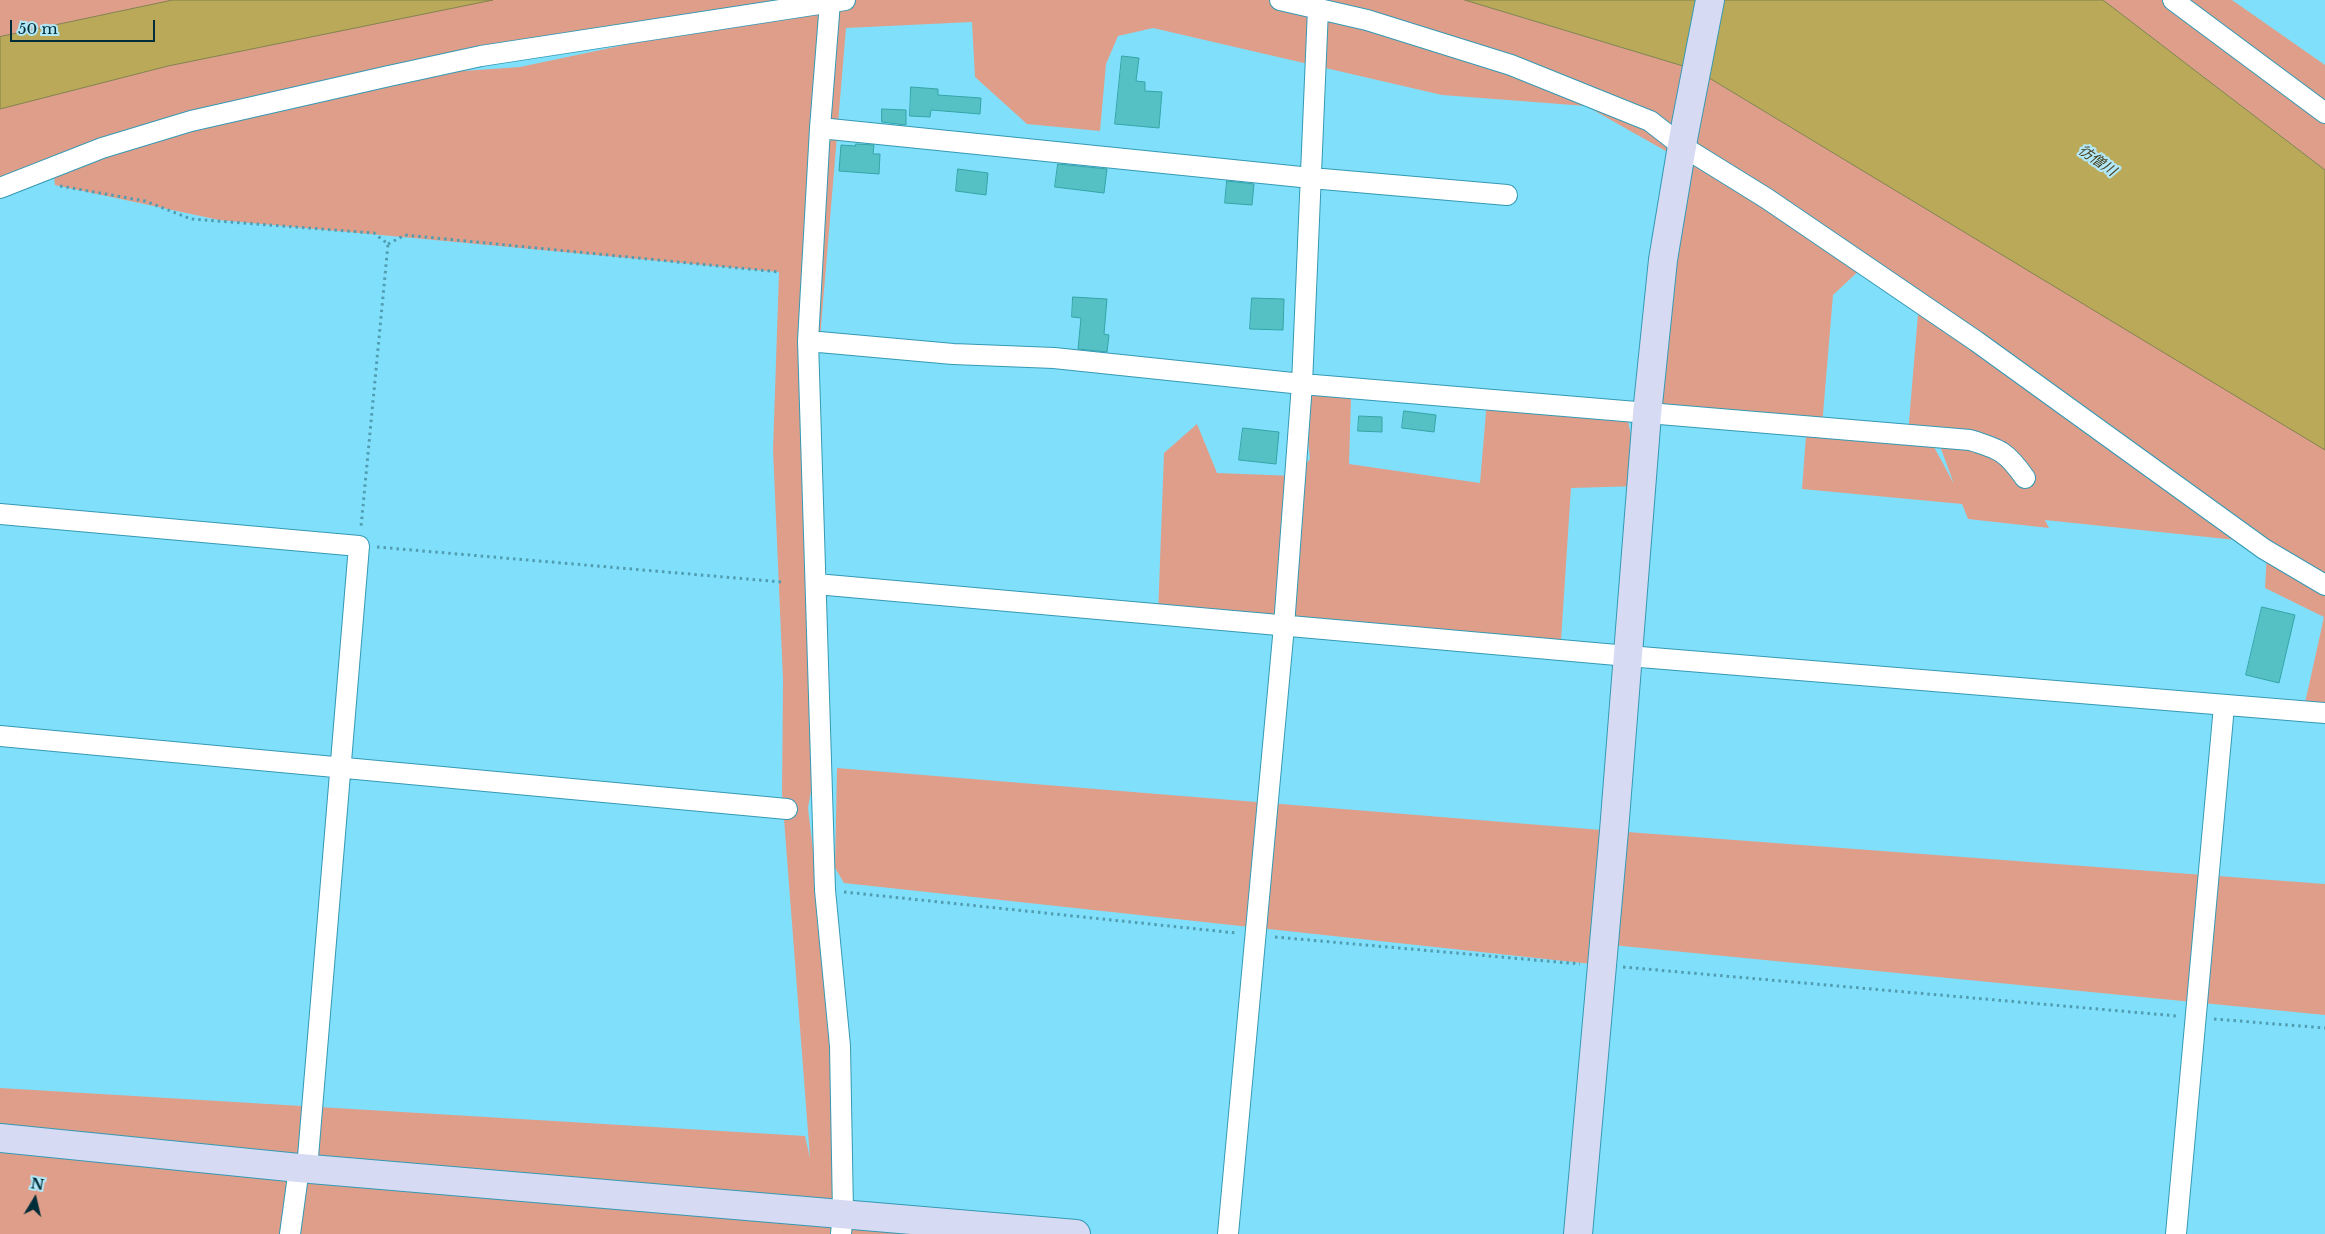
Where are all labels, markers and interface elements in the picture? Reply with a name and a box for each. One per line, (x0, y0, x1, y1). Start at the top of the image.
scale bar (12, 10, 158, 42)
text: 50 m (18, 19, 58, 38)
water label: 彷僧川 (2075, 142, 2119, 180)
north arrow (10, 1174, 60, 1224)
text: N (29, 1174, 45, 1194)

